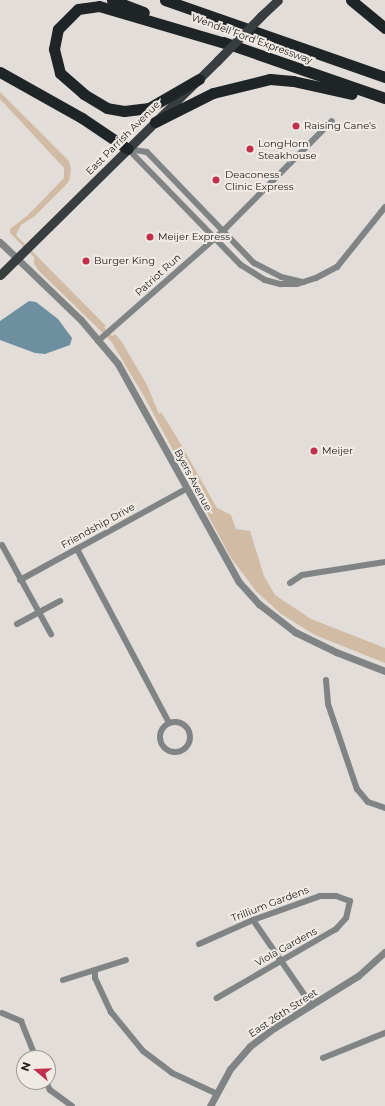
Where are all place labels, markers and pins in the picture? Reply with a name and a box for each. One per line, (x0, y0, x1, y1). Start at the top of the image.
place label: Raising Cane's (304, 120, 376, 132)
marker: Raising Cane's (291, 121, 301, 131)
place label: LongHorn Steakhouse (258, 137, 316, 160)
marker: LongHorn Steakhouse (245, 144, 255, 154)
place label: Deaconess Clinic Express (225, 168, 294, 192)
marker: Deaconess Clinic Express (210, 174, 222, 186)
place label: Meijer Express (158, 231, 230, 243)
marker: Meijer Express (145, 232, 155, 242)
place label: Burger King (94, 255, 155, 267)
marker: Burger King (81, 256, 91, 266)
place label: Meijer (322, 445, 353, 457)
marker: Meijer (309, 446, 319, 456)

